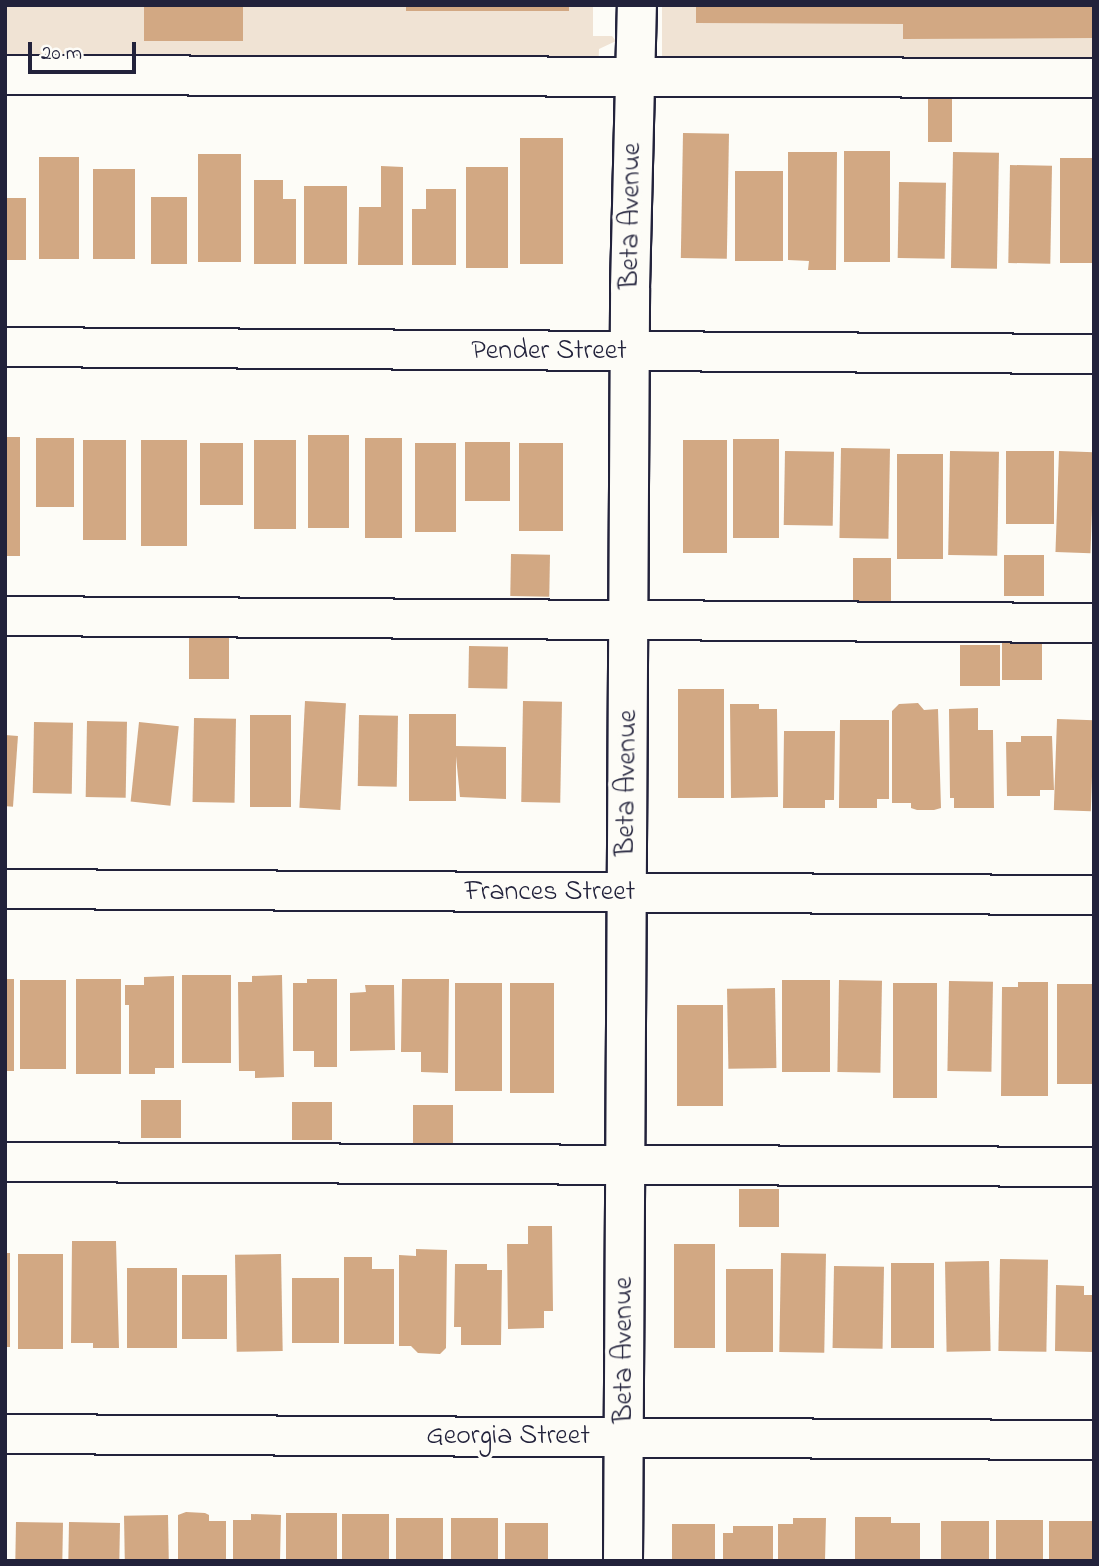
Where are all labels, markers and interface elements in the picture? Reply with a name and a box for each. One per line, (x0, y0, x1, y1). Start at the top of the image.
scale bar (32, 28, 140, 72)
text: 20 m (41, 39, 82, 69)
street label: Beta Avenue (614, 142, 650, 290)
street label: Pender Street (471, 335, 627, 369)
street label: Beta Avenue (610, 709, 646, 857)
street label: Frances Street (465, 876, 635, 910)
street label: Beta Avenue (608, 1277, 642, 1423)
street label: Georgia Street (426, 1420, 590, 1454)

